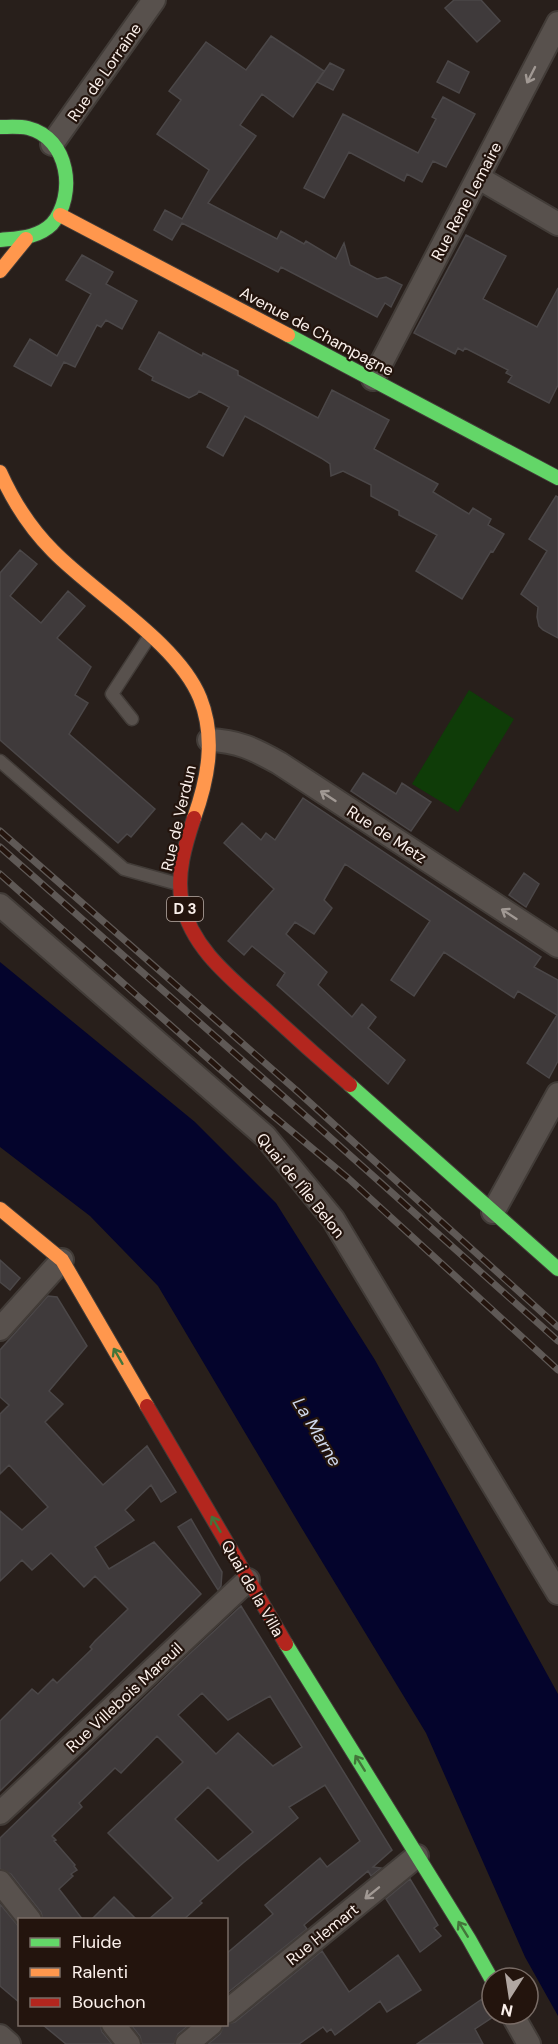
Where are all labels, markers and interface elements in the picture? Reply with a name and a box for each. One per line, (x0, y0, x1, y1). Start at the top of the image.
street label: Rue de Lorraine (63, 19, 146, 126)
one-way arrow (525, 66, 536, 84)
street label: Rue Rene Lemaire (426, 138, 507, 264)
street label: Avenue de Champagne (236, 282, 397, 381)
street label: Rue de Verdun (156, 763, 201, 873)
one-way arrow (320, 789, 337, 801)
street label: Rue de Metz (343, 801, 431, 868)
road number: D 3 (167, 897, 203, 921)
one-way arrow (501, 908, 518, 920)
street label: Quai de l'Île Belon (252, 1128, 350, 1242)
one-way arrow (112, 1348, 124, 1365)
water label: La Marne (287, 1393, 347, 1471)
one-way arrow (209, 1516, 221, 1533)
street label: Quai de la Villa (216, 1536, 289, 1641)
street label: Rue Villebois Mareuil (62, 1638, 187, 1757)
one-way arrow (353, 1755, 365, 1772)
one-way arrow (364, 1886, 380, 1899)
street label: Rue Hemart (282, 1899, 363, 1970)
legend (18, 1918, 228, 2026)
one-way arrow (456, 1921, 468, 1938)
text: Fluide (72, 1930, 122, 1954)
text: Ralenti (72, 1960, 128, 1984)
north arrow (480, 1966, 540, 2026)
text: Bouchon (72, 1990, 146, 2014)
text: N (499, 1999, 515, 2022)

